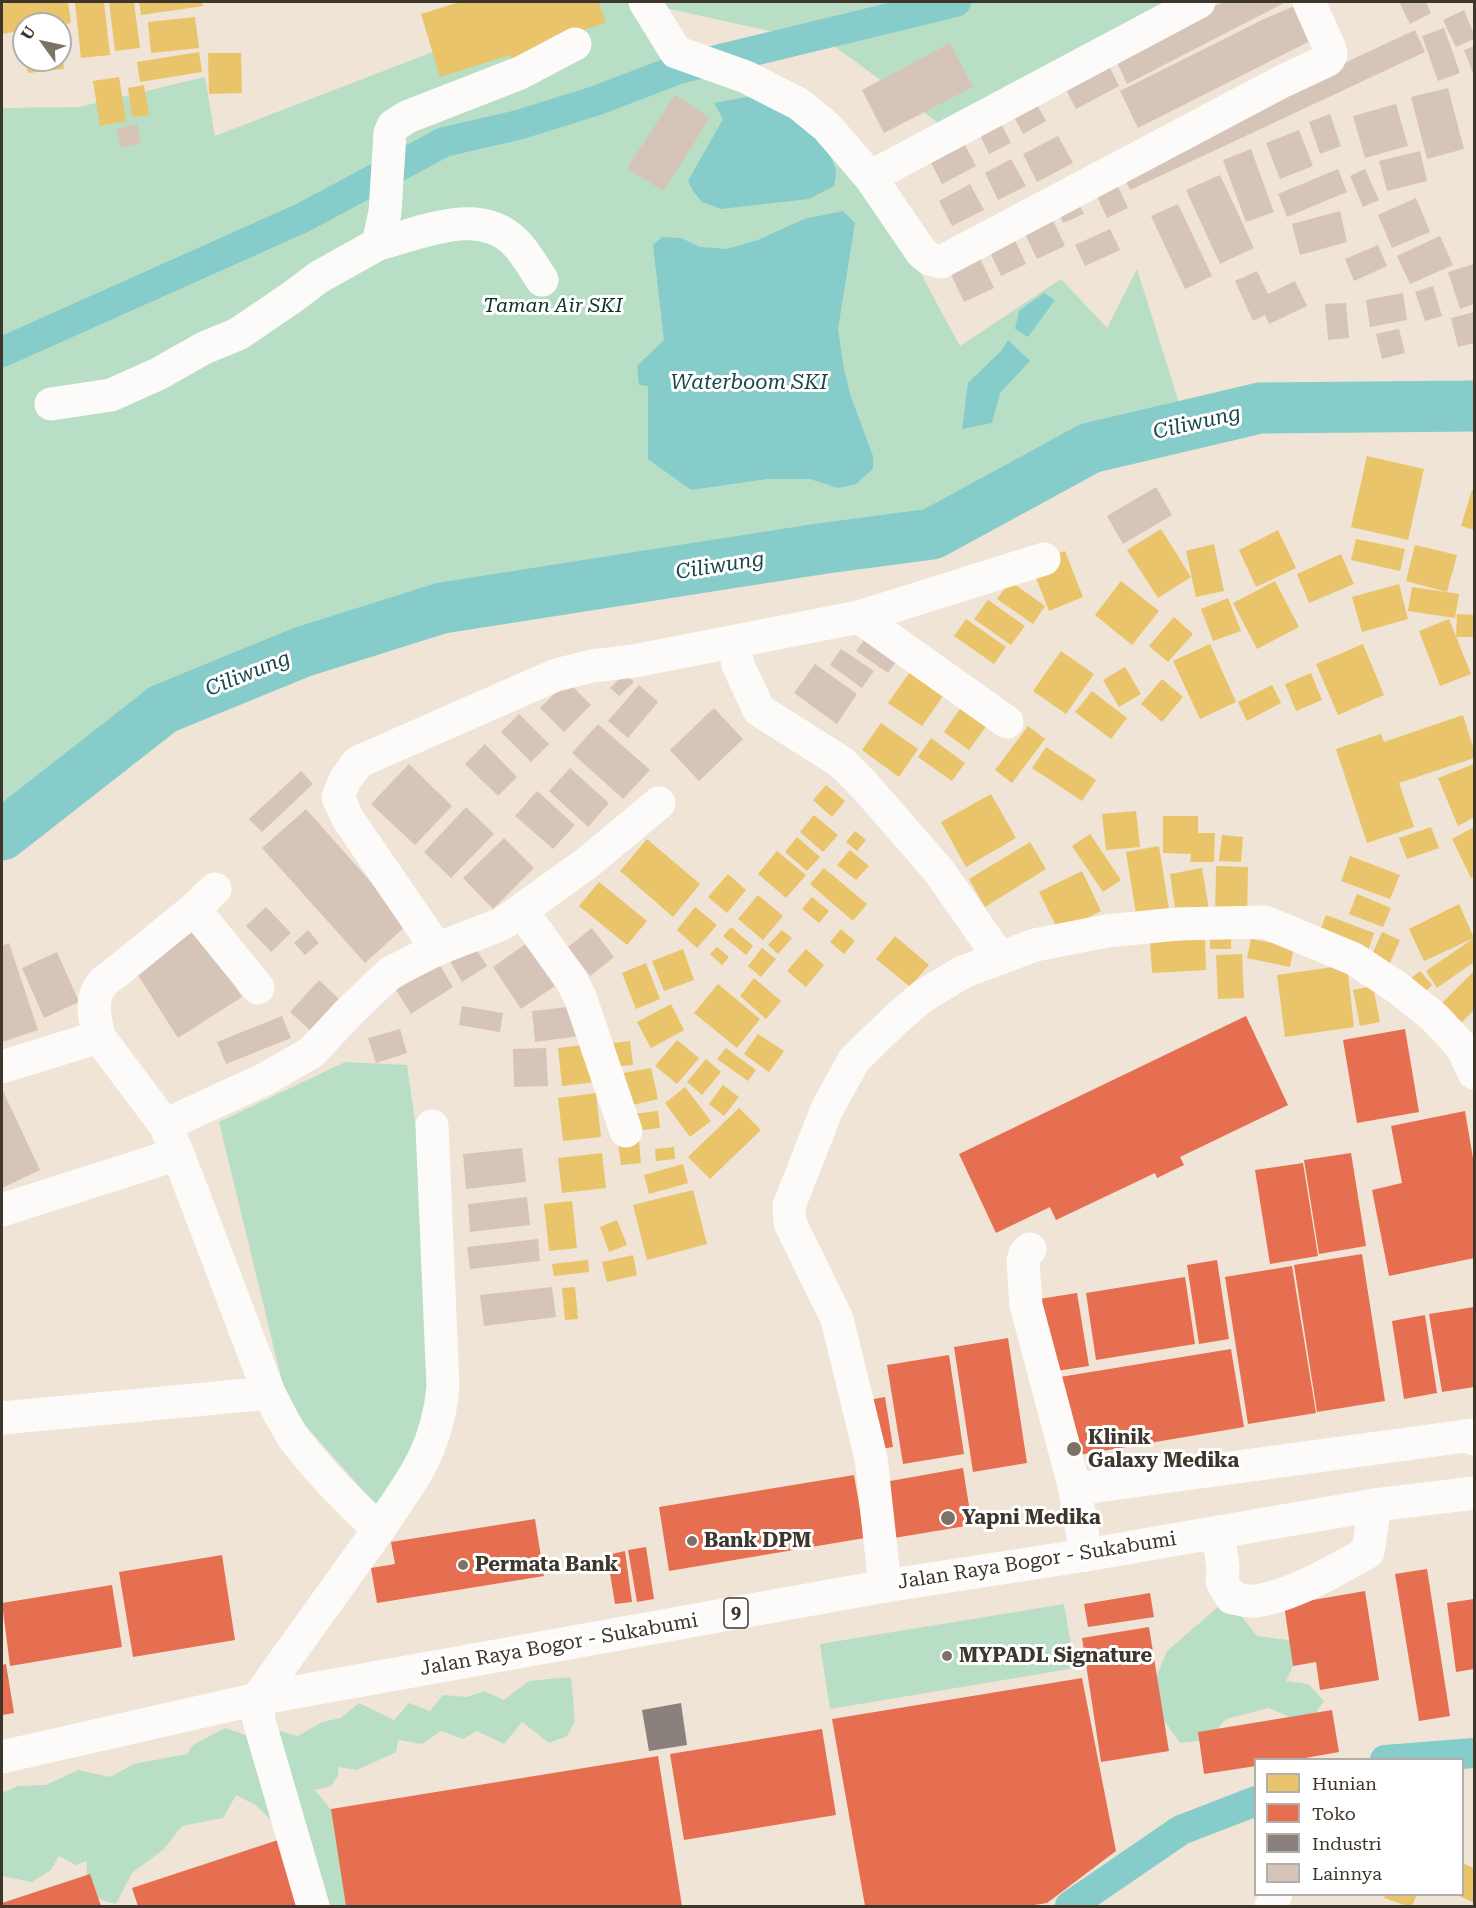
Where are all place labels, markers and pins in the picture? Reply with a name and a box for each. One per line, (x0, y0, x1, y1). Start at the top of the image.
place label: Klinik Galaxy Medika (1088, 1426, 1239, 1473)
marker: Klinik Galaxy Medika (1065, 1440, 1083, 1458)
place label: Yapni Medika (962, 1506, 1101, 1530)
marker: Yapni Medika (939, 1509, 957, 1527)
place label: Bank DPM (704, 1529, 811, 1553)
marker: Bank DPM (685, 1534, 699, 1548)
place label: Permata Bank (475, 1553, 618, 1577)
marker: Permata Bank (456, 1558, 470, 1572)
place label: MYPADL Signature (959, 1644, 1152, 1668)
marker: MYPADL Signature (940, 1649, 954, 1663)

